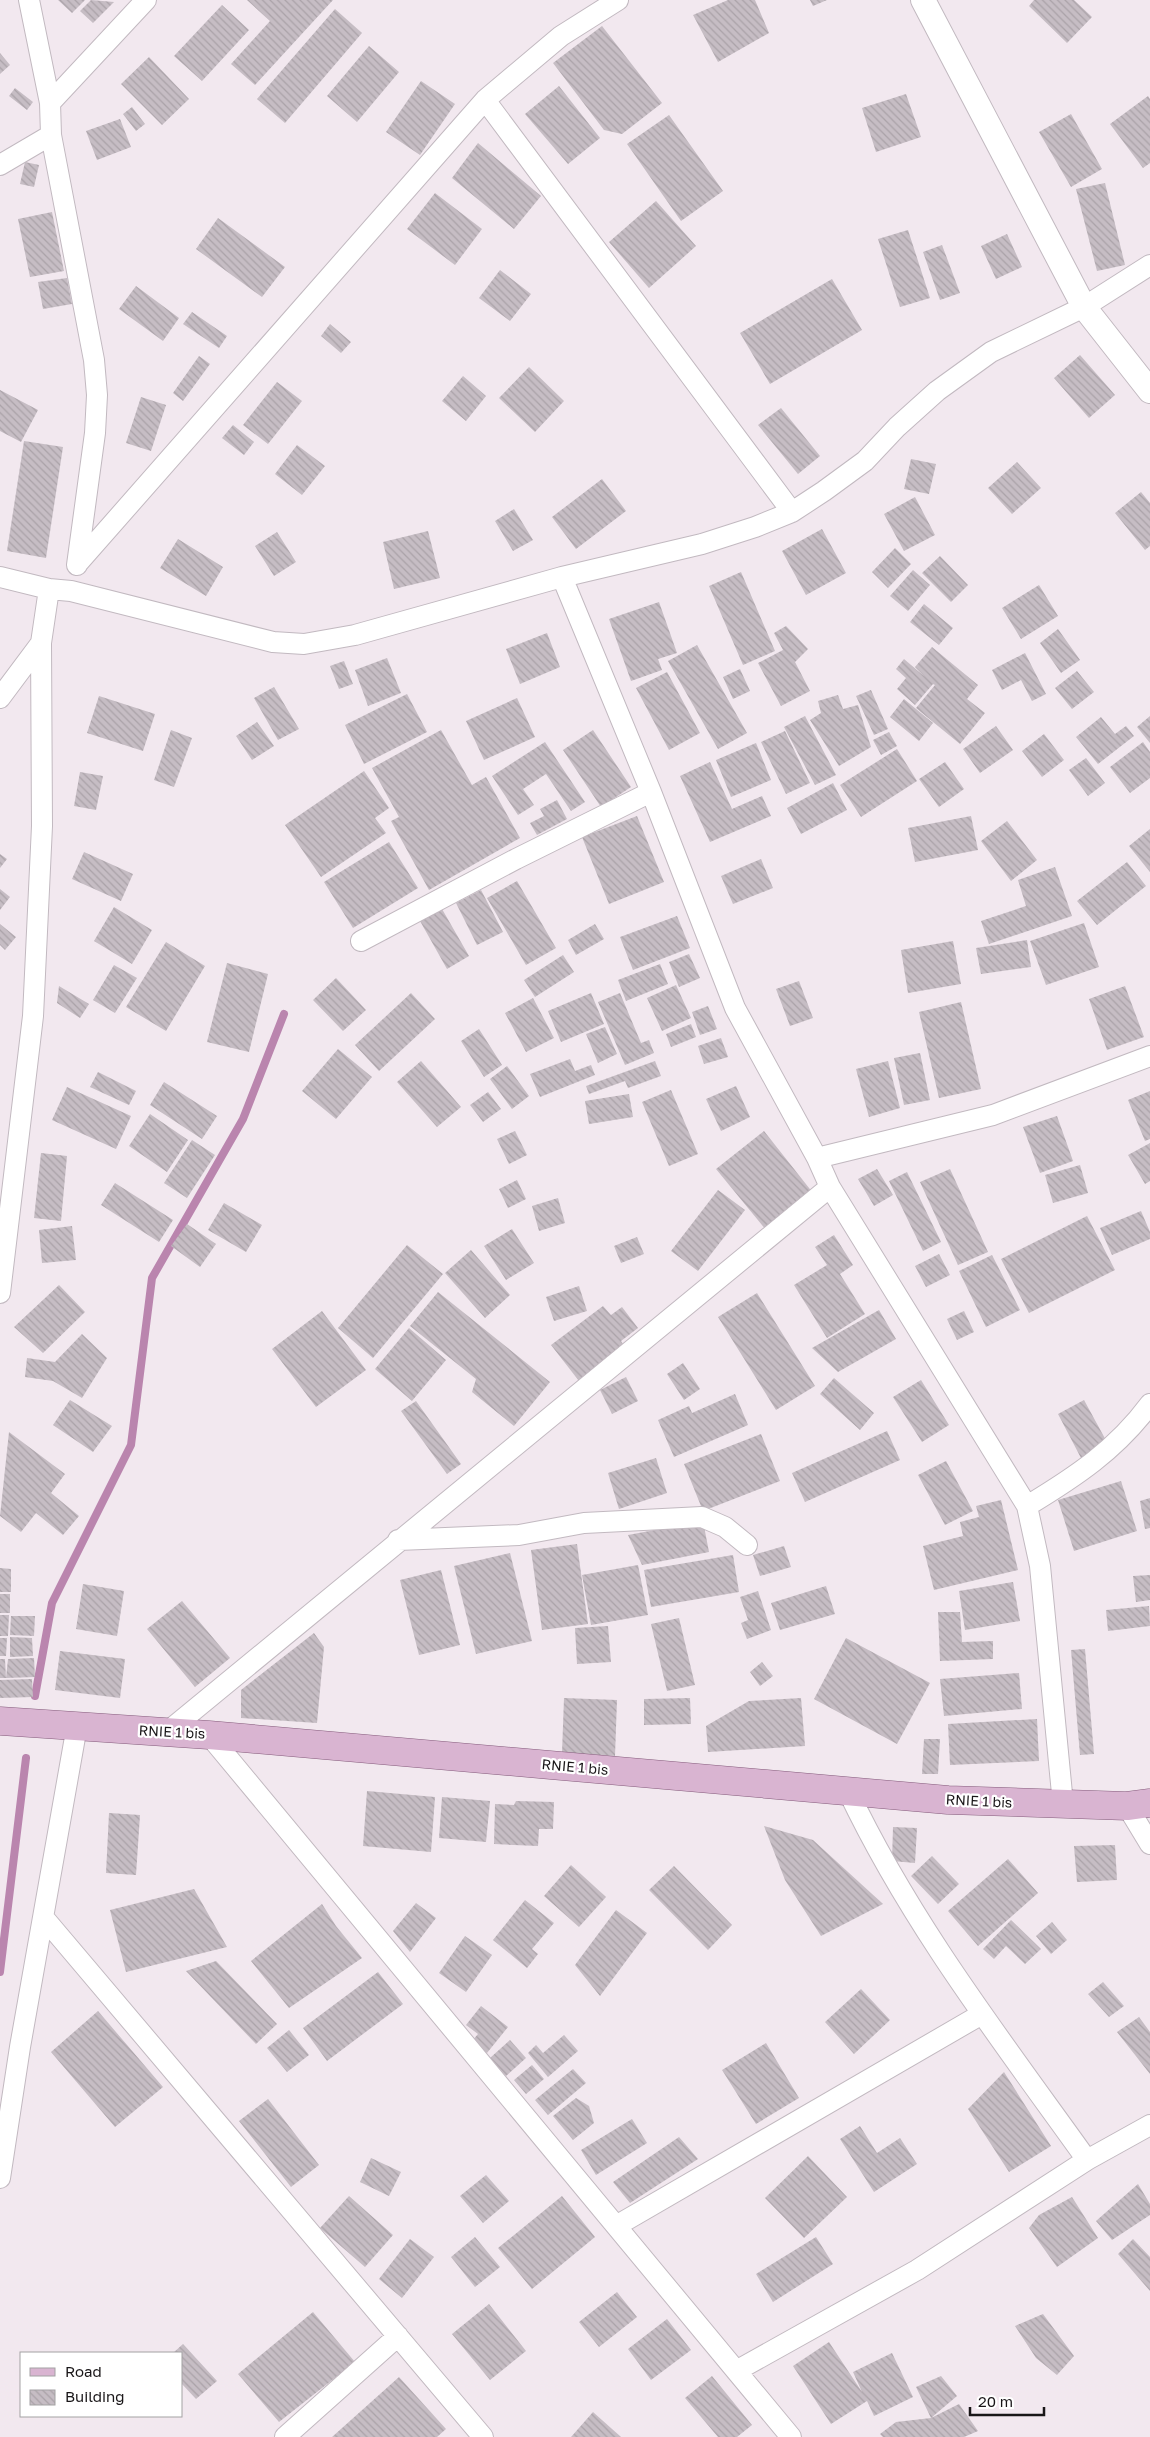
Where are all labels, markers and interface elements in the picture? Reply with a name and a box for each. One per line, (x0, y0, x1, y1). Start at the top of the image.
street label: RNIE 1 bis (138, 1721, 206, 1742)
street label: RNIE 1 bis (541, 1755, 609, 1778)
street label: RNIE 1 bis (945, 1790, 1013, 1811)
legend (20, 2352, 182, 2417)
text: Road (65, 2362, 102, 2380)
scale bar (970, 2384, 1044, 2416)
text: Building (65, 2387, 125, 2405)
text: 20 m (978, 2392, 1013, 2410)

